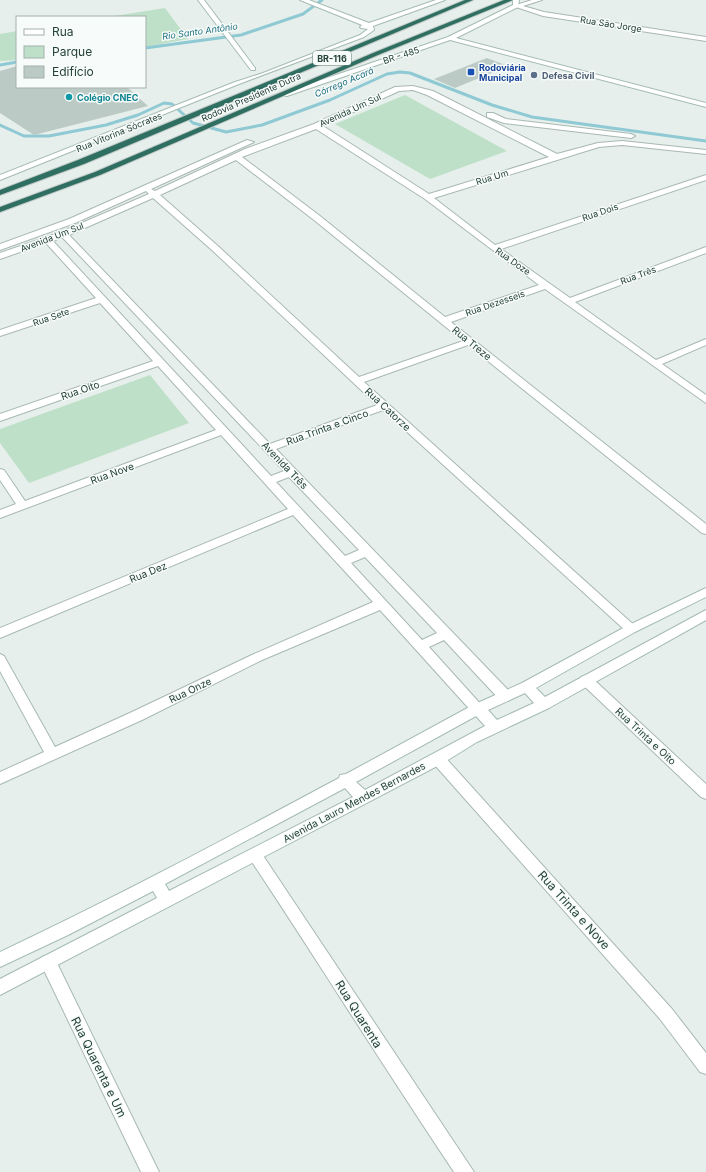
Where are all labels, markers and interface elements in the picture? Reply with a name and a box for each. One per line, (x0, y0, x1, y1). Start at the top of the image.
street label: Rua São Jorge (580, 14, 642, 34)
legend (16, 16, 146, 88)
water label: Rio Santo Antônio (162, 20, 238, 42)
text: Rua (52, 24, 74, 39)
text: Parque (52, 44, 92, 59)
street label: BR - 485 (381, 44, 421, 66)
road number: BR-116 (313, 51, 351, 65)
place label: Rodoviária Municipal (479, 62, 526, 83)
text: Edifício (52, 64, 94, 79)
water label: Córrego Acará (313, 64, 376, 99)
marker: Rodoviária Municipal (466, 67, 476, 77)
street label: Rodovia Presidente Dutra (200, 70, 302, 124)
marker: Defesa Civil (529, 70, 539, 80)
place label: Defesa Civil (542, 70, 594, 81)
street label: Avenida Um Sul (317, 91, 383, 129)
marker: Colégio CNEC (64, 92, 74, 102)
place label: Colégio CNEC (77, 92, 139, 103)
street label: Rua Vitorina Sócrates (74, 110, 164, 154)
street label: Rua Um (474, 167, 510, 187)
street label: Rua Dois (580, 201, 620, 223)
street label: Avenida Um Sul (19, 220, 85, 254)
street label: Rua Doze (493, 245, 533, 277)
street label: Rua Três (619, 263, 658, 287)
street label: Rua Dezesseis (464, 288, 526, 318)
street label: Rua Sete (31, 306, 71, 328)
street label: Rua Treze (450, 323, 494, 363)
street label: Rua Oito (59, 378, 101, 402)
street label: Rua Catorze (363, 385, 413, 433)
street label: Rua Trinta e Cinco (284, 407, 370, 447)
street label: Avenida Três (260, 439, 310, 491)
street label: Rua Nove (89, 460, 136, 486)
street label: Rua Dez (128, 559, 168, 585)
street label: Rua Onze (167, 675, 213, 705)
street label: Rua Trinta e Oito (613, 705, 679, 767)
street label: Avenida Lauro Mendes Bernardes (281, 759, 427, 845)
street label: Rua Trinta e Nove (535, 868, 613, 952)
street label: Rua Quarenta (332, 977, 386, 1051)
street label: Rua Quarenta e Um (68, 1014, 130, 1120)

